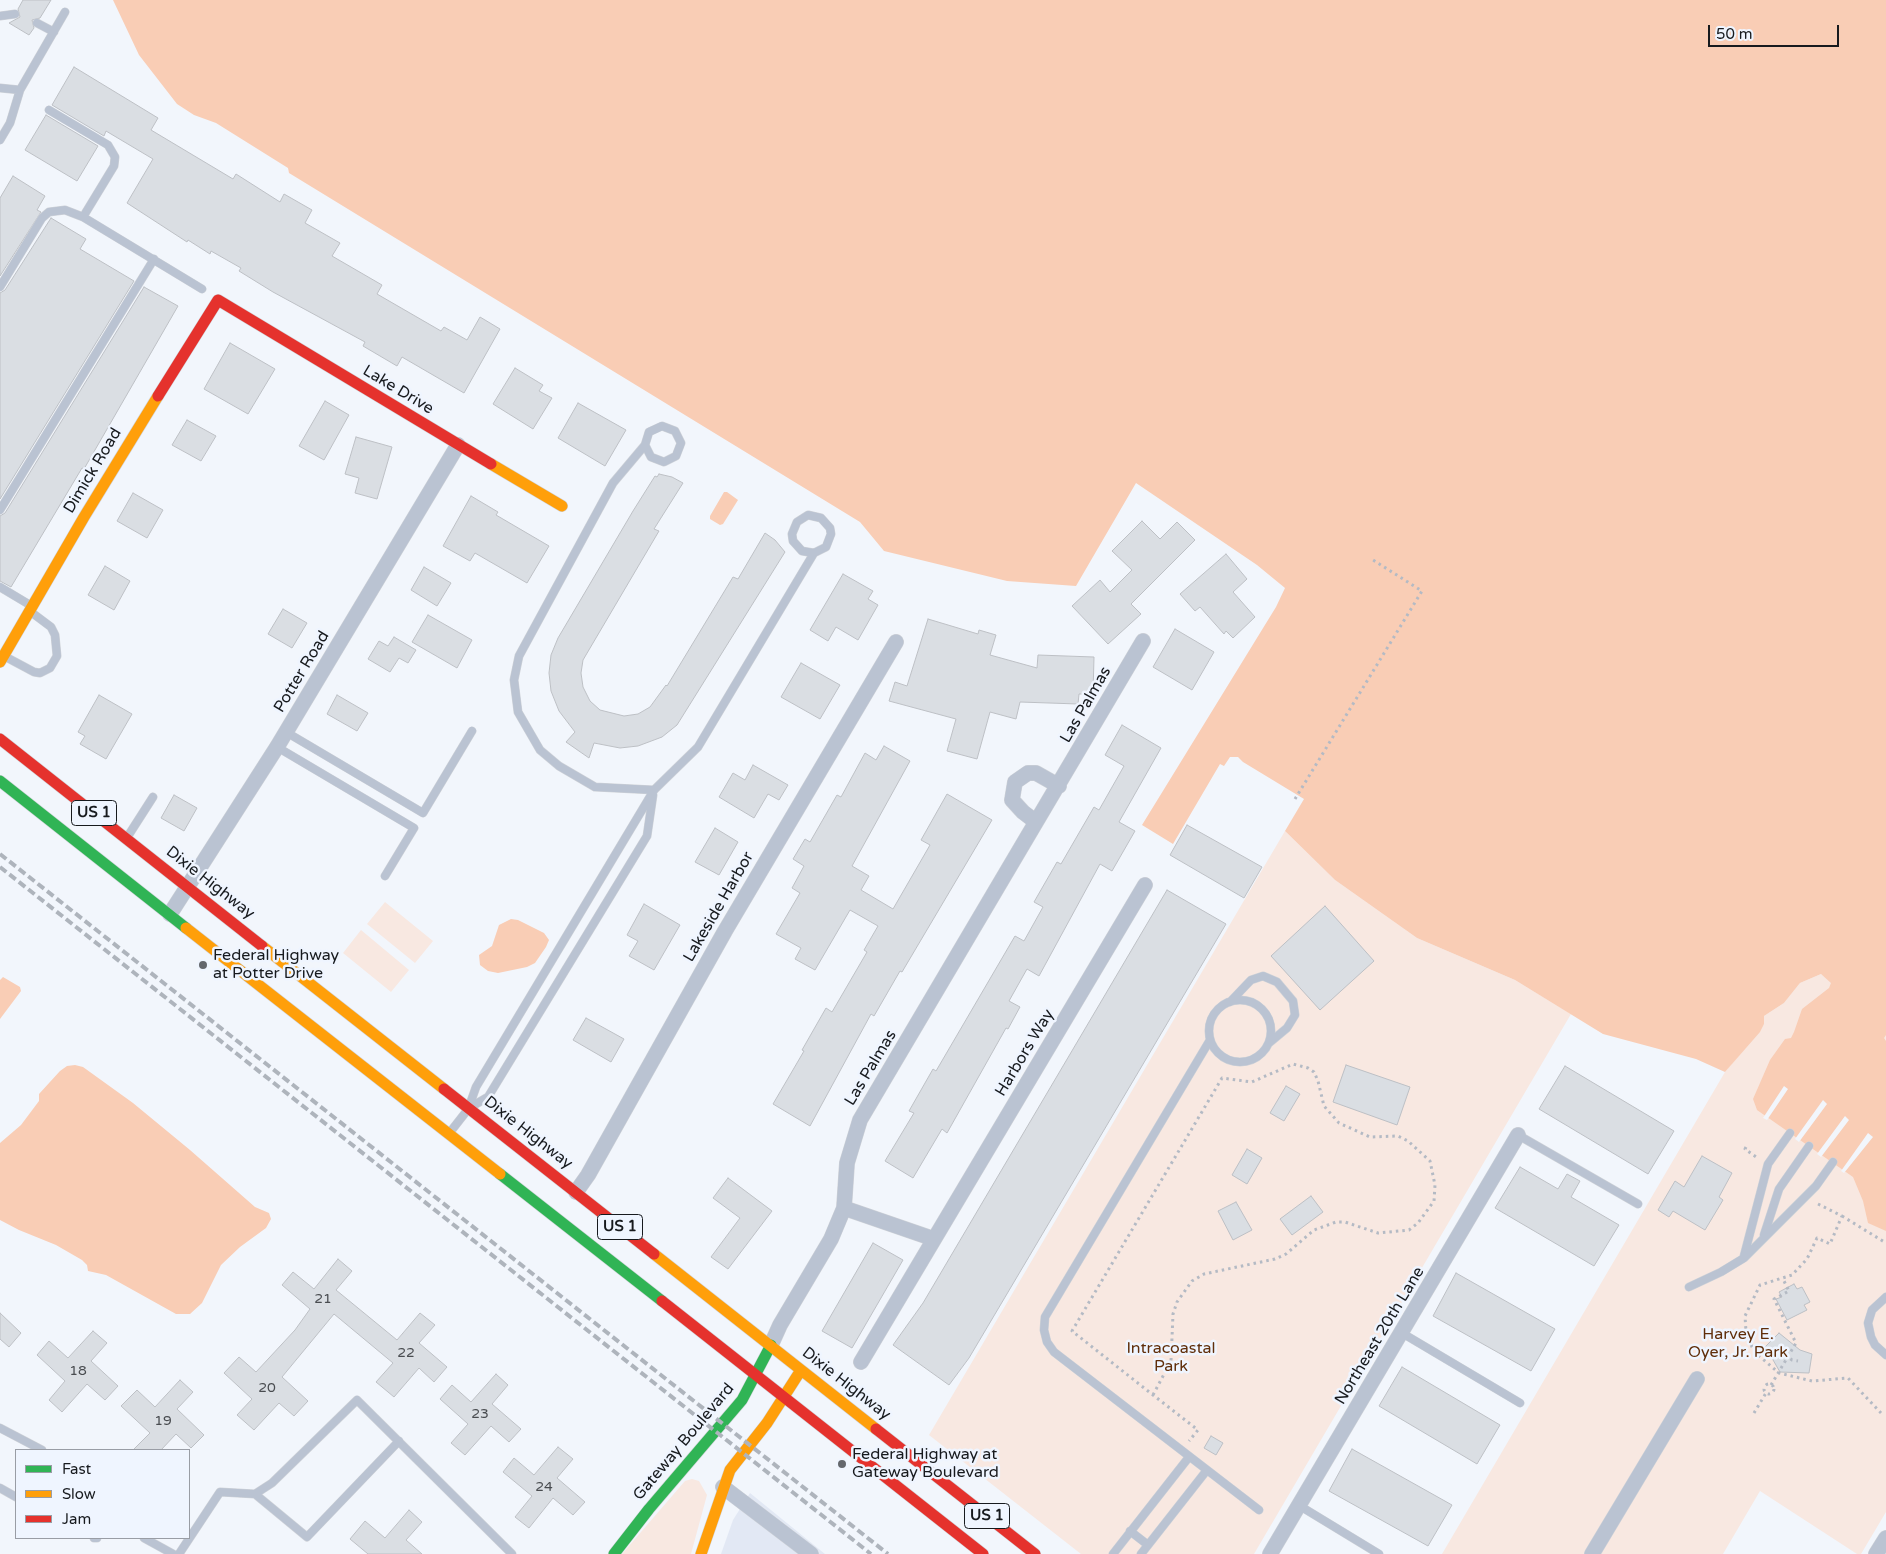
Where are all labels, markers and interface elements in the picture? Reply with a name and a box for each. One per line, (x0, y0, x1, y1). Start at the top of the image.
scale bar (1711, 15, 1842, 47)
text: 50 m (1716, 25, 1753, 43)
street label: Lake Drive (359, 361, 437, 419)
street label: Dimick Road (60, 425, 126, 517)
street label: Potter Road (270, 628, 334, 716)
street label: Las Palmas (1057, 664, 1115, 746)
road number: US 1 (72, 800, 116, 826)
street label: Dixie Highway (162, 842, 258, 924)
street label: Lakeside Harbor (680, 849, 758, 965)
place label: Federal Highway at Potter Drive (213, 946, 339, 984)
marker: Federal Highway at Potter Drive (197, 959, 209, 971)
street label: Harbors Way (992, 1006, 1058, 1100)
street label: Las Palmas (841, 1027, 901, 1109)
street label: Dixie Highway (480, 1092, 576, 1174)
road number: US 1 (598, 1214, 642, 1240)
street label: Northeast 20th Lane (1331, 1264, 1429, 1408)
house number: 21 (314, 1291, 332, 1307)
park label: Harvey E. Oyer, Jr. Park (1688, 1325, 1788, 1363)
park label: Intracoastal Park (1126, 1339, 1216, 1377)
street label: Dixie Highway (798, 1343, 894, 1425)
house number: 22 (397, 1345, 415, 1361)
house number: 18 (69, 1363, 87, 1379)
house number: 20 (258, 1380, 276, 1396)
street label: Gateway Boulevard (629, 1380, 739, 1504)
house number: 23 (471, 1406, 489, 1422)
house number: 19 (154, 1413, 172, 1429)
place label: Federal Highway at Gateway Boulevard (852, 1445, 999, 1483)
legend (15, 1449, 190, 1539)
marker: Federal Highway at Gateway Boulevard (836, 1458, 848, 1470)
text: Fast (62, 1460, 91, 1478)
house number: 24 (535, 1479, 553, 1495)
text: Slow (62, 1485, 96, 1503)
road number: US 1 (964, 1504, 1010, 1528)
text: Jam (62, 1510, 91, 1528)

